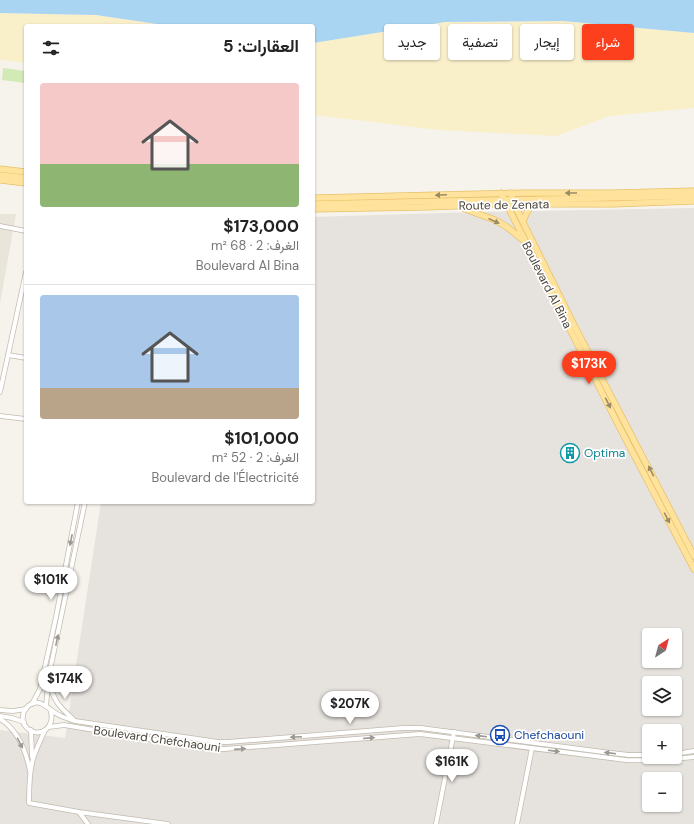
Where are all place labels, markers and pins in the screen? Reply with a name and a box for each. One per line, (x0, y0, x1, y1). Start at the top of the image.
pin: $173K (561, 351, 617, 385)
building icon: Optima (559, 442, 581, 464)
place label: Optima (584, 445, 625, 461)
pin: $101K (23, 567, 79, 601)
pin: $174K (37, 666, 93, 700)
pin: $207K (322, 691, 378, 725)
bus stop icon: Chefchaouni (489, 724, 511, 746)
place label: Chefchaouni (514, 727, 584, 743)
pin: $161K (424, 749, 480, 783)

